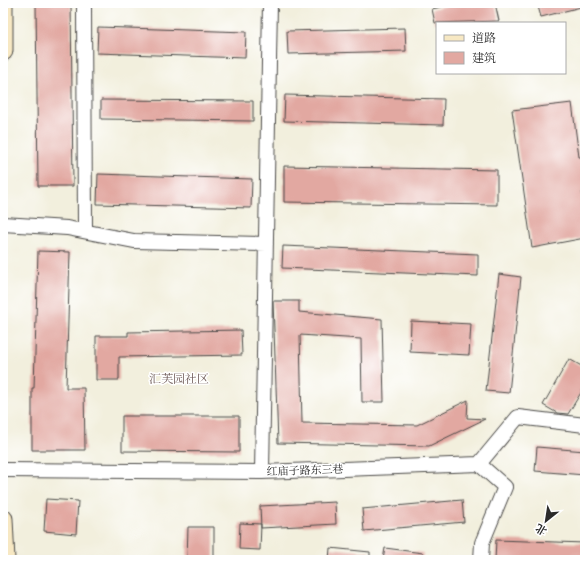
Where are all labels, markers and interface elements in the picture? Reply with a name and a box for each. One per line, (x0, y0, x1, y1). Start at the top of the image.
legend (436, 22, 566, 74)
text: 道路 (472, 30, 496, 45)
text: 建筑 (472, 50, 496, 65)
district label: 汇芙园社区 (149, 371, 209, 386)
street label: 红庙子路东三巷 (266, 462, 344, 478)
north arrow (526, 501, 566, 541)
text: 北 (533, 521, 549, 538)

